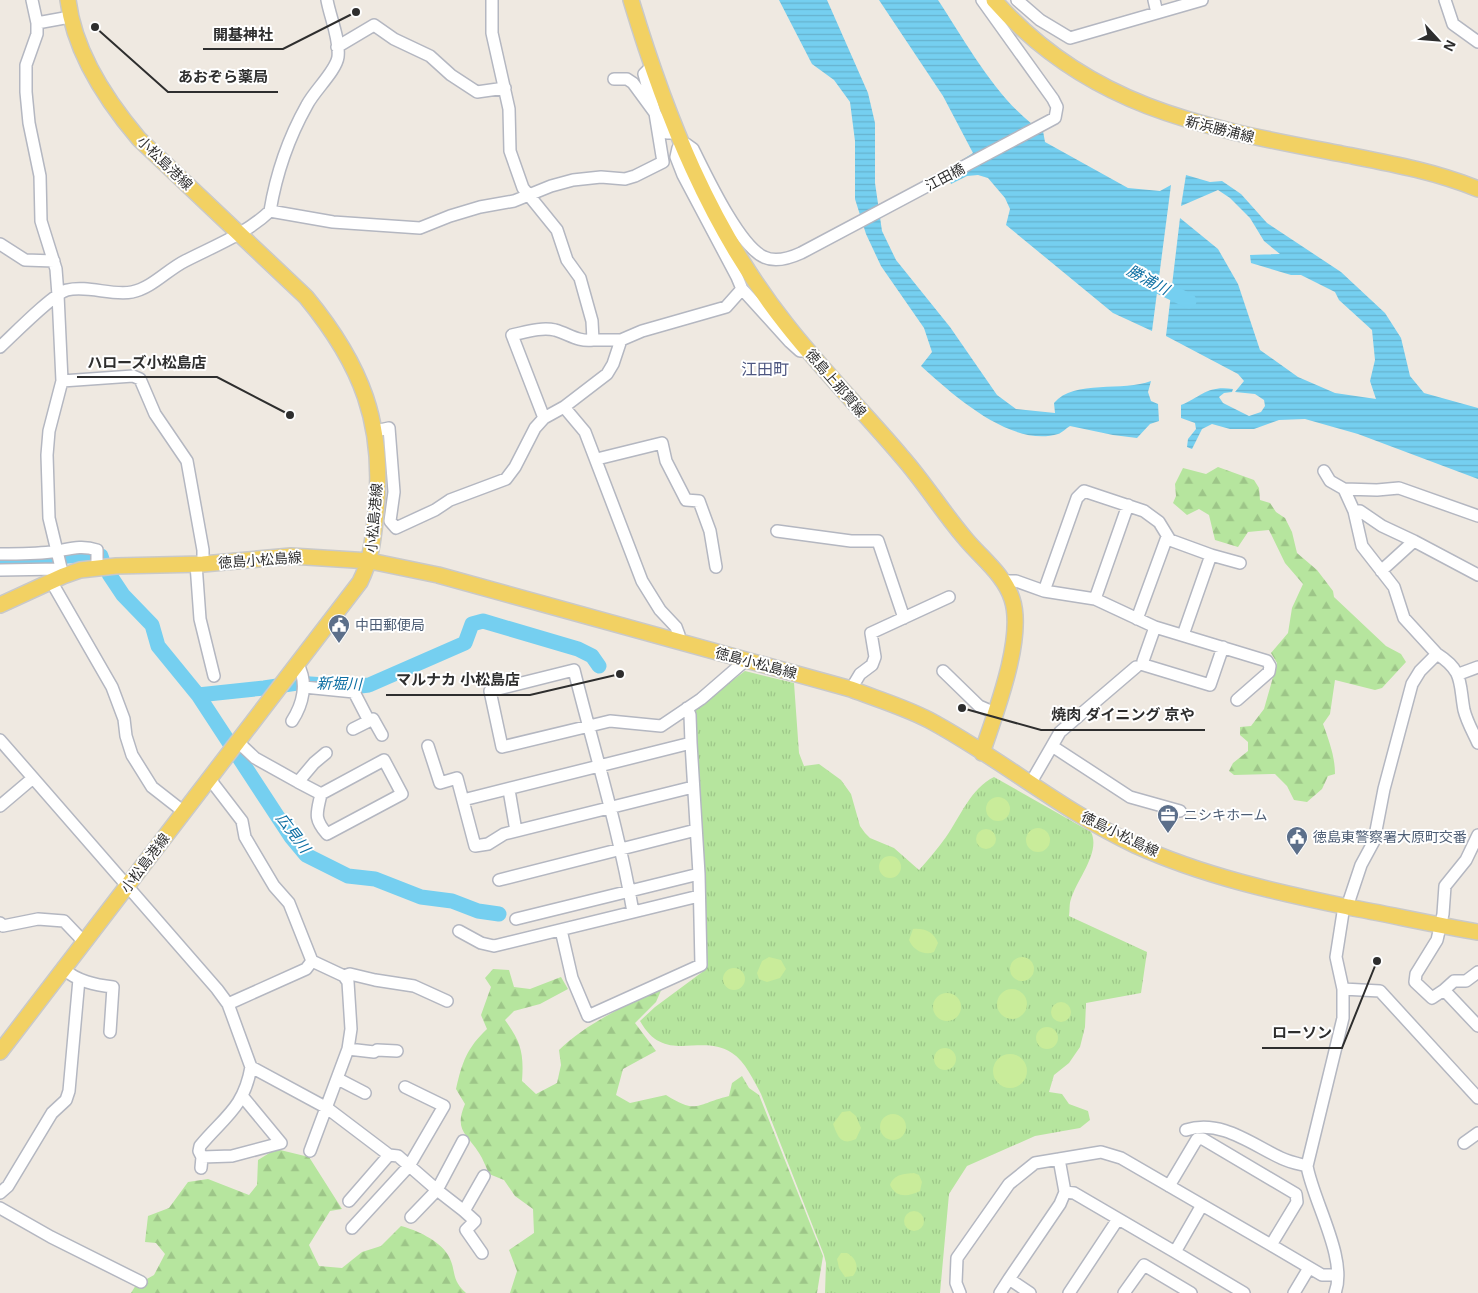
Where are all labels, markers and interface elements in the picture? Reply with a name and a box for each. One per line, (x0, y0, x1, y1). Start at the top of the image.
north arrow (1413, 15, 1463, 65)
callout: 開基神社 (203, 19, 283, 49)
text: 開基神社 (213, 26, 273, 43)
text: N (1440, 38, 1459, 54)
callout: あおぞら薬局 (168, 62, 278, 92)
text: あおぞら薬局 (178, 68, 268, 85)
street label: 新浜勝浦線 (1184, 113, 1256, 145)
street label: 小松島港線 (134, 133, 196, 193)
street label: 江田橋 (923, 160, 967, 194)
water label: 勝浦川 (1124, 261, 1174, 299)
street label: 徳島上那賀線 (802, 346, 870, 420)
callout: ハローズ小松島店 (77, 347, 217, 377)
text: ハローズ小松島店 (87, 354, 207, 371)
district label: 江田町 (741, 361, 789, 378)
street label: 小松島港線 (363, 482, 385, 554)
street label: 徳島小松島線 (218, 549, 302, 571)
public building icon: 中田郵便局 (327, 613, 351, 644)
place label: 中田郵便局 (355, 617, 425, 633)
street label: 徳島小松島線 (713, 644, 799, 682)
callout: マルナカ 小松島店 (386, 665, 530, 695)
text: マルナカ 小松島店 (396, 671, 520, 688)
water label: 新堀川 (316, 675, 364, 692)
callout: 焼肉 ダイニング 京や (1041, 700, 1205, 730)
text: 焼肉 ダイニング 京や (1051, 706, 1195, 723)
office icon: ニシキホーム (1156, 803, 1180, 834)
place label: ニシキホーム (1184, 807, 1268, 823)
street label: 徳島小松島線 (1079, 808, 1161, 860)
water label: 広見川 (273, 810, 315, 857)
public building icon: 徳島東警察署大原町交番 (1285, 825, 1309, 856)
place label: 徳島東警察署大原町交番 (1313, 829, 1467, 845)
street label: 小松島港線 (118, 830, 172, 896)
callout: ローソン (1262, 1018, 1342, 1048)
text: ローソン (1272, 1024, 1332, 1041)

